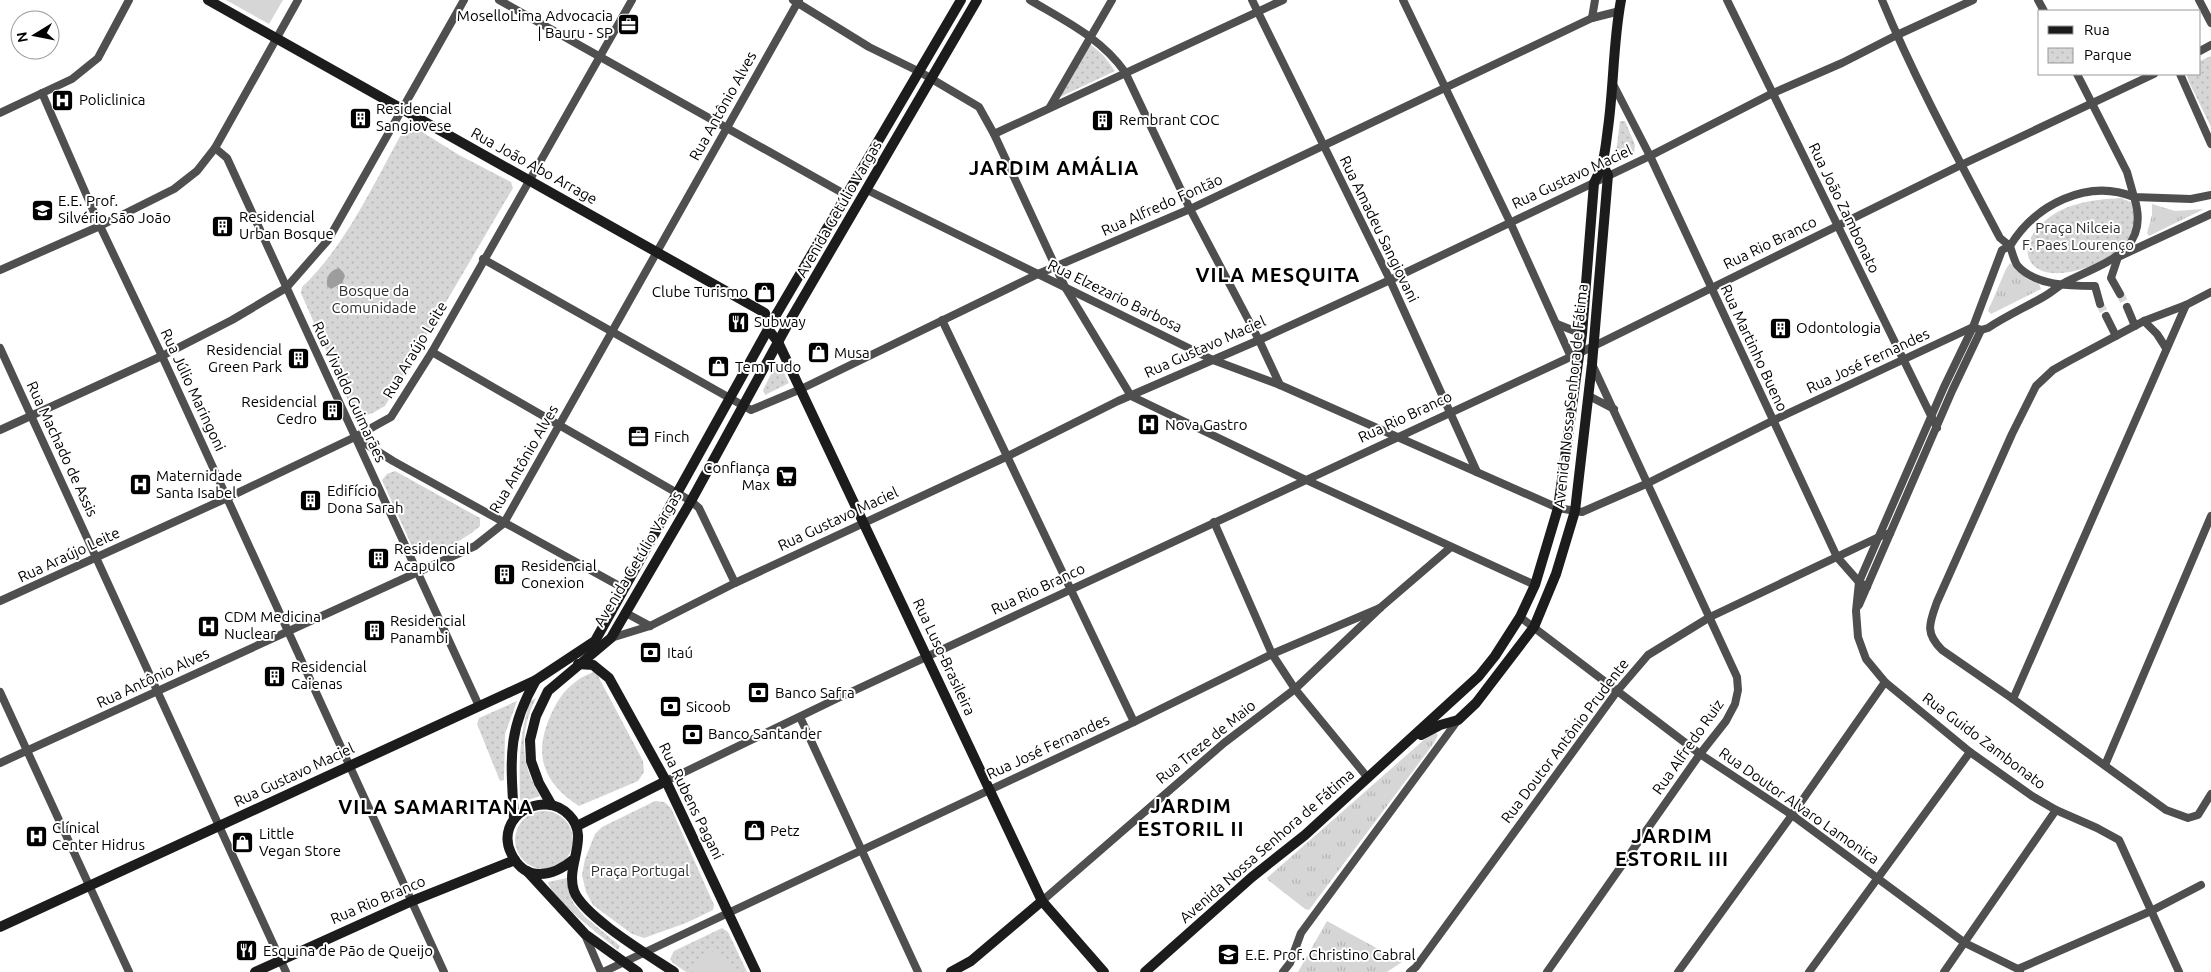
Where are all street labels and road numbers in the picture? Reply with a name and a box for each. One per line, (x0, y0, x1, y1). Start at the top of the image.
street label: Rua Antônio Alves (686, 48, 760, 163)
street label: Rua João Abo Arrage (468, 124, 600, 207)
street label: Avenida Getúlio Vargas (792, 137, 885, 280)
street label: Rua João Zambonato (1806, 140, 1883, 276)
street label: Rua Gustavo Maciel (1509, 141, 1635, 212)
street label: Rua Amadeu Sangiovani (1337, 153, 1422, 305)
street label: Rua Alfredo Fontão (1099, 170, 1225, 239)
street label: Rua Rio Branco (1720, 213, 1819, 272)
street label: Rua Elzezario Barbosa (1045, 256, 1185, 335)
street label: Rua Martinho Bueno (1718, 282, 1791, 414)
street label: Avenida Nossa Senhora de Fátima (1550, 283, 1591, 509)
street label: Rua Araújo Leite (379, 298, 450, 401)
street label: Rua Gustavo Maciel (1142, 312, 1268, 381)
street label: Rua Vivaldo Guimarães (309, 319, 390, 465)
street label: Rua José Fernandes (1804, 325, 1932, 396)
street label: Rua Júlio Maringoni (158, 326, 229, 454)
street label: Rua Machado de Assis (24, 378, 101, 519)
street label: Rua Rio Branco (1355, 387, 1454, 446)
street label: Rua Antônio Alves (486, 402, 561, 516)
street label: Rua Gustavo Maciel (775, 483, 901, 554)
street label: Avenida Getúlio Vargas (590, 488, 685, 630)
street label: Rua Araújo Leite (15, 524, 122, 586)
street label: Rua Rio Branco (988, 559, 1087, 618)
street label: Rua Luso-Brasileira (910, 596, 979, 718)
street label: Rua Antônio Alves (94, 644, 212, 711)
street label: Rua Doutor Antônio Prudente (1497, 655, 1632, 826)
street label: Rua Guido Zambonato (1919, 689, 2049, 792)
street label: Rua Treze de Maio (1153, 696, 1259, 787)
street label: Rua Alfredo Ruiz (1649, 696, 1727, 797)
street label: Rua José Fernandes (984, 711, 1112, 782)
street label: Rua Gustavo Maciel (231, 739, 357, 810)
street label: Rua Rubens Pagani (656, 740, 727, 862)
street label: Rua Doutor Alvaro Lamonica (1716, 744, 1882, 867)
street label: Avenida Nossa Senhora de Fátima (1176, 765, 1357, 926)
street label: Rua Rio Branco (328, 872, 428, 927)

